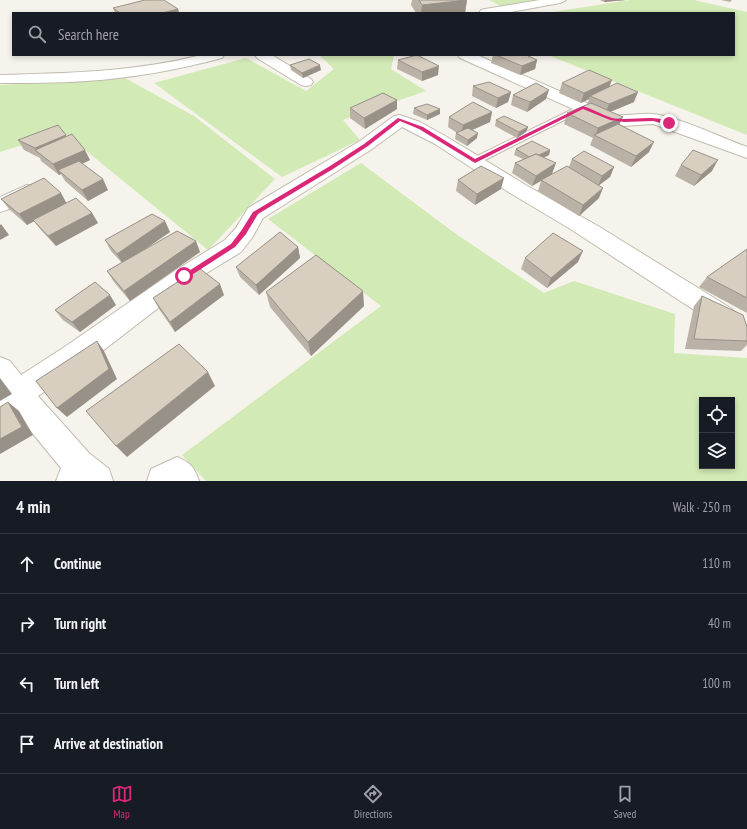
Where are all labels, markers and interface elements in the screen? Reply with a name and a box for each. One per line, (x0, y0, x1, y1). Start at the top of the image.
search box (12, 12, 735, 56)
icon: search (26, 23, 48, 45)
text: Search here (58, 25, 119, 44)
route end (660, 114, 678, 132)
route start (175, 267, 193, 285)
map controls (699, 397, 735, 469)
button: locate (699, 397, 735, 433)
button: layers (699, 433, 735, 469)
text: 4 min (16, 496, 50, 518)
text: Walk · 250 m (673, 499, 731, 516)
icon: ahead (16, 553, 38, 575)
text: Continue (54, 554, 101, 573)
text: 110 m (702, 555, 731, 572)
icon: right (16, 613, 38, 635)
text: Turn right (54, 614, 106, 633)
text: 40 m (708, 615, 731, 632)
icon: left (16, 673, 38, 695)
text: Turn left (54, 674, 99, 693)
text: 100 m (702, 675, 731, 692)
icon: arrive (16, 733, 38, 755)
text: Arrive at destination (54, 734, 163, 753)
tab: Map (111, 783, 133, 821)
tab: Directions (354, 783, 392, 821)
tab: Saved (614, 783, 636, 821)

